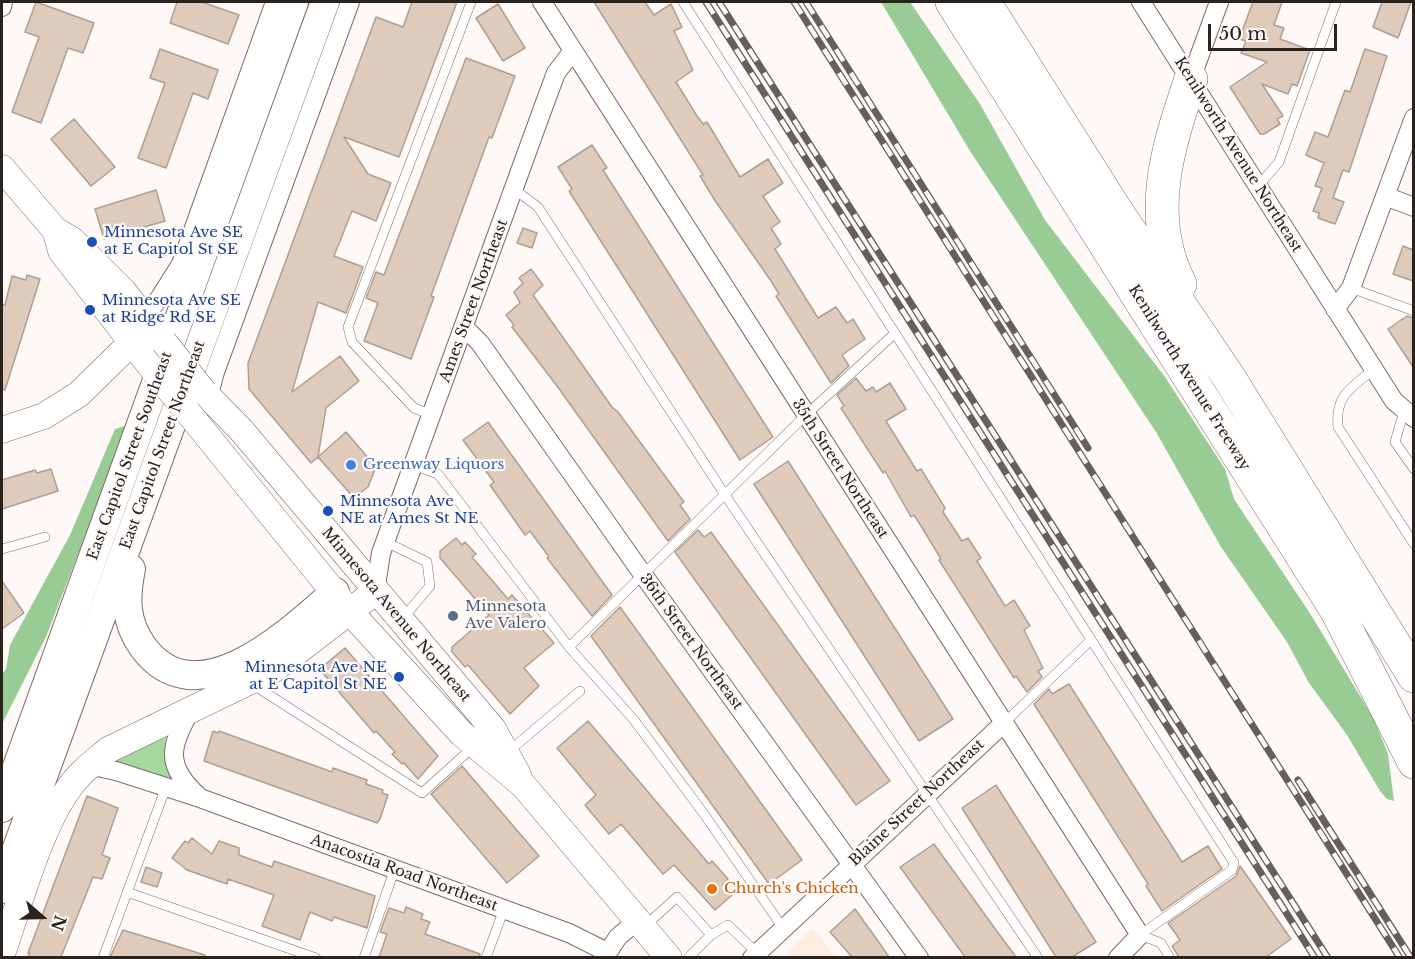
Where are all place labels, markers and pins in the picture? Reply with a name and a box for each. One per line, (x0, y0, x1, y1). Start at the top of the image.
place label: Minnesota Ave SE at E Capitol St SE (104, 224, 243, 259)
marker: Minnesota Ave SE at E Capitol St SE (85, 235, 99, 249)
place label: Minnesota Ave SE at Ridge Rd SE (102, 292, 241, 327)
marker: Minnesota Ave SE at Ridge Rd SE (83, 303, 97, 317)
place label: Greenway Liquors (363, 456, 504, 474)
marker: Greenway Liquors (344, 458, 358, 472)
place label: Minnesota Ave NE at Ames St NE (340, 493, 478, 528)
marker: Minnesota Ave NE at Ames St NE (321, 504, 335, 518)
place label: Minnesota Ave Valero (465, 598, 546, 633)
marker: Minnesota Ave Valero (446, 609, 460, 623)
place label: Minnesota Ave NE at E Capitol St NE (245, 659, 387, 694)
marker: Minnesota Ave NE at E Capitol St NE (392, 670, 406, 684)
place label: Church's Chicken (724, 880, 859, 898)
marker: Church's Chicken (705, 882, 719, 896)

